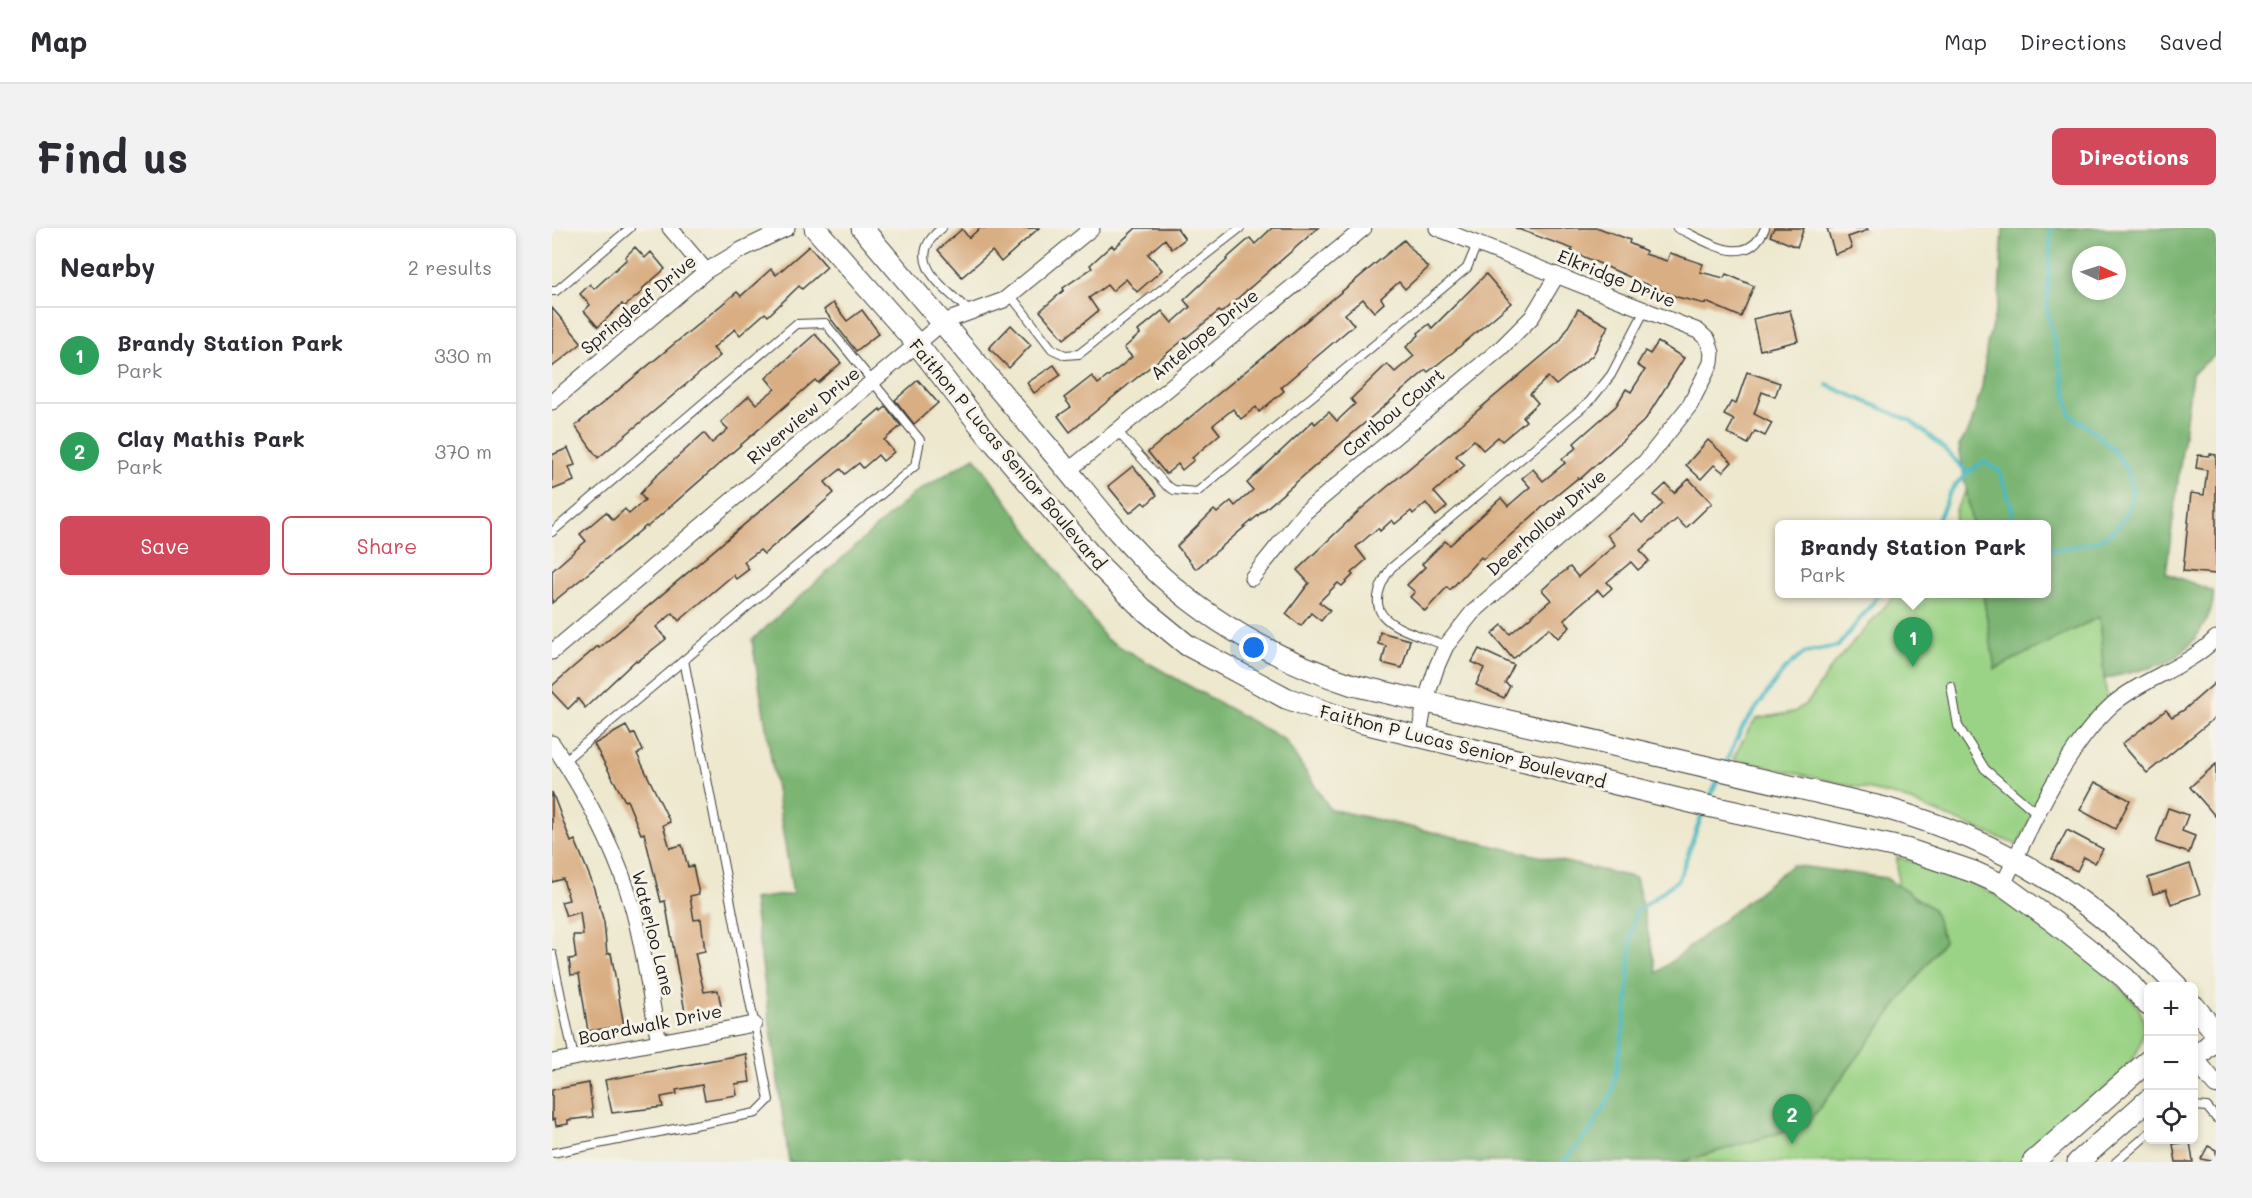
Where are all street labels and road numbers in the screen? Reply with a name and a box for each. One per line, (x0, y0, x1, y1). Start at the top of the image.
street label: Elkridge Drive (1554, 243, 1680, 313)
street label: Springleaf Drive (575, 249, 701, 359)
street label: Antelope Drive (1145, 283, 1263, 385)
street label: Faithon P Lucas Senior Boulevard (904, 334, 1112, 574)
street label: Riverview Drive (742, 361, 864, 469)
street label: Caribou Court (1337, 362, 1449, 462)
street label: Deerhollow Drive (1481, 463, 1611, 581)
street label: Faithon P Lucas Senior Boulevard (1317, 699, 1609, 793)
street label: Waterloo Lane (627, 868, 681, 998)
street label: Boardwalk Drive (576, 998, 724, 1050)

